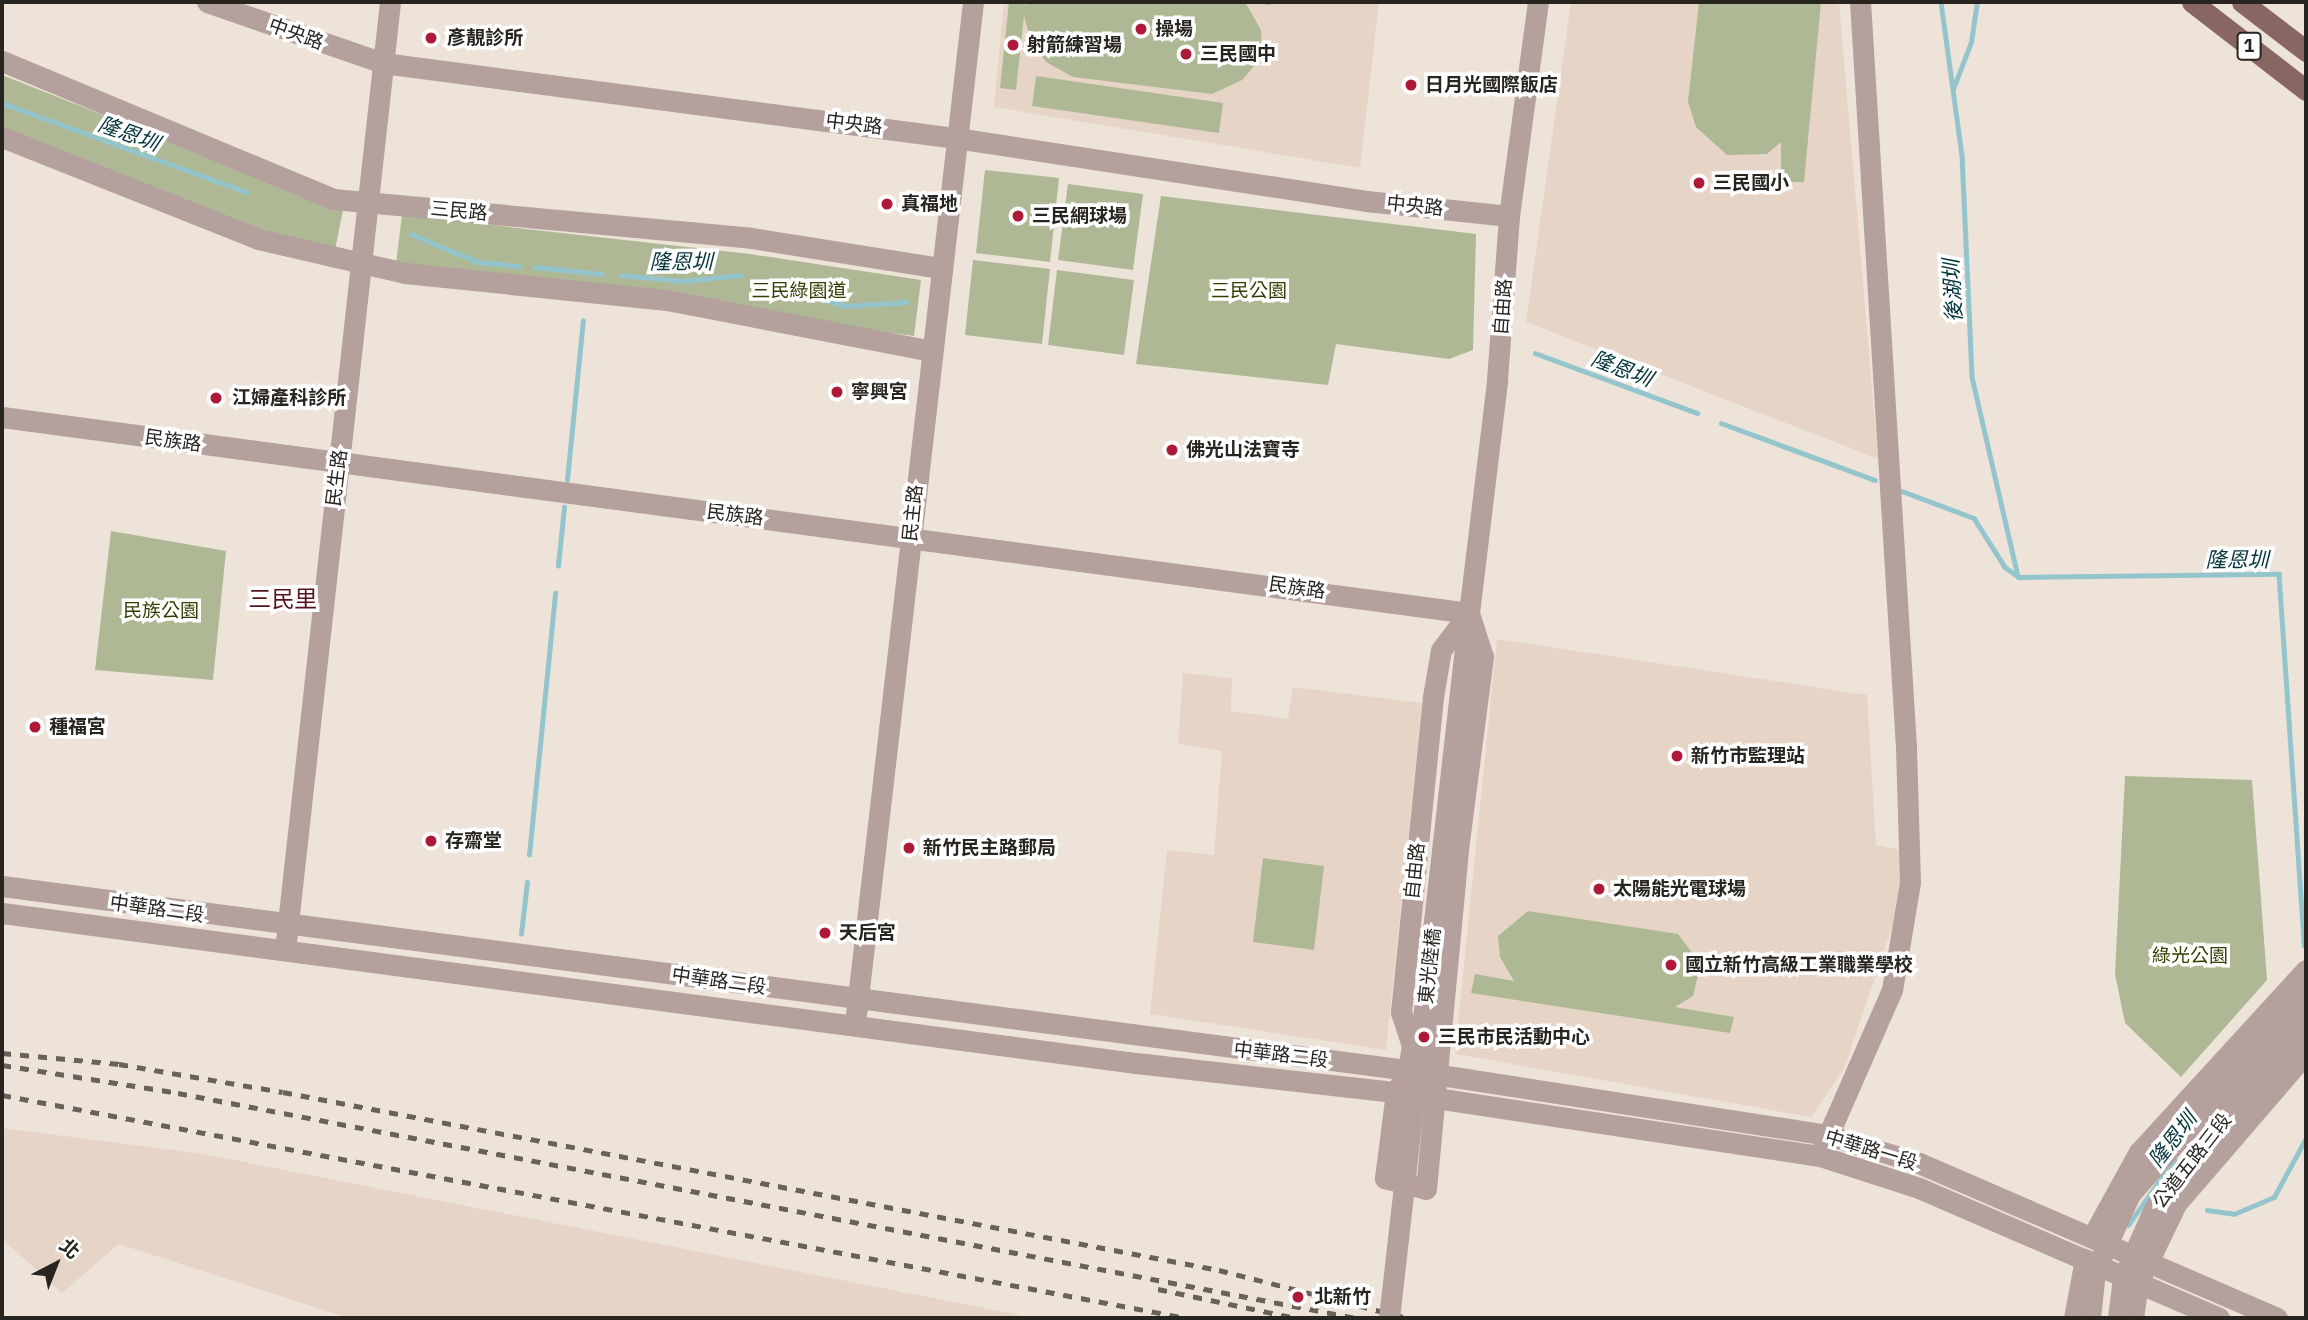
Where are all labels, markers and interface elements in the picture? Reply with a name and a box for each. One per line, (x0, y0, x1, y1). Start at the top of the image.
street label: 中央路 (265, 14, 327, 54)
place label: 操場 (1155, 18, 1193, 40)
marker: 操場 (1133, 21, 1149, 37)
place label: 彥靚診所 (447, 27, 523, 49)
marker: 彥靚診所 (421, 28, 441, 48)
road number: 1 (2235, 32, 2263, 60)
place label: 射箭練習場 (1027, 34, 1122, 56)
marker: 射箭練習場 (1005, 37, 1021, 53)
place label: 三民國中 (1200, 43, 1276, 65)
marker: 三民國中 (1178, 46, 1194, 62)
place label: 日月光國際飯店 (1425, 74, 1558, 96)
marker: 日月光國際飯店 (1403, 77, 1419, 93)
street label: 中央路 (824, 109, 884, 139)
water label: 隆恩圳 (95, 110, 163, 156)
place label: 三民國小 (1713, 172, 1789, 194)
marker: 三民國小 (1691, 175, 1707, 191)
street label: 中央路 (1385, 192, 1445, 220)
place label: 真福地 (901, 193, 958, 215)
marker: 真福地 (879, 196, 895, 212)
street label: 三民路 (430, 197, 488, 225)
place label: 三民網球場 (1032, 205, 1127, 227)
marker: 三民網球場 (1010, 208, 1026, 224)
water label: 隆恩圳 (650, 248, 712, 274)
water label: 後湖圳 (1938, 259, 1966, 323)
street label: 自由路 (1490, 278, 1516, 336)
park label: 三民綠園道 (752, 280, 846, 302)
park label: 三民公園 (1211, 280, 1287, 302)
water label: 隆恩圳 (1588, 345, 1656, 391)
place label: 寧興宮 (851, 381, 908, 403)
marker: 寧興宮 (829, 384, 845, 400)
place label: 江婦產科診所 (232, 387, 346, 409)
marker: 江婦產科診所 (206, 388, 226, 408)
street label: 民族路 (143, 426, 203, 456)
place label: 佛光山法寶寺 (1186, 439, 1300, 461)
marker: 佛光山法寶寺 (1164, 442, 1180, 458)
street label: 民生路 (322, 448, 352, 508)
street label: 民主路 (899, 483, 927, 543)
street label: 民族路 (705, 500, 765, 530)
water label: 隆恩圳 (2206, 546, 2268, 572)
street label: 民族路 (1267, 573, 1327, 603)
district label: 三民里 (249, 584, 317, 612)
park label: 民族公園 (123, 600, 199, 622)
place label: 種福宮 (49, 716, 106, 738)
marker: 種福宮 (27, 719, 43, 735)
place label: 新竹市監理站 (1691, 745, 1805, 767)
marker: 新竹市監理站 (1669, 748, 1685, 764)
place label: 存齋堂 (445, 830, 502, 852)
marker: 存齋堂 (423, 833, 439, 849)
place label: 新竹民主路郵局 (923, 837, 1056, 859)
marker: 新竹民主路郵局 (901, 840, 917, 856)
street label: 自由路 (1401, 841, 1429, 901)
place label: 太陽能光電球場 (1613, 878, 1746, 900)
marker: 太陽能光電球場 (1591, 881, 1607, 897)
street label: 中華路二段 (108, 891, 206, 927)
place label: 天后宮 (839, 922, 896, 944)
marker: 天后宮 (817, 925, 833, 941)
street label: 東光陸橋 (1415, 927, 1445, 1005)
park label: 綠光公園 (2152, 945, 2228, 967)
place label: 國立新竹高級工業職業學校 (1685, 954, 1913, 976)
marker: 國立新竹高級工業職業學校 (1663, 957, 1679, 973)
street label: 中華路二段 (670, 963, 768, 999)
place label: 三民市民活動中心 (1438, 1026, 1590, 1048)
marker: 三民市民活動中心 (1416, 1029, 1432, 1045)
street label: 中華路二段 (1232, 1038, 1330, 1072)
water label: 隆恩圳 (2143, 1106, 2201, 1172)
street label: 公道五路三段 (2148, 1109, 2236, 1213)
street label: 中華路一段 (1822, 1125, 1920, 1175)
north arrow (21, 1229, 91, 1299)
text: 北 (55, 1233, 85, 1264)
place label: 北新竹 (1314, 1286, 1371, 1308)
marker: 北新竹 (1288, 1287, 1308, 1307)

